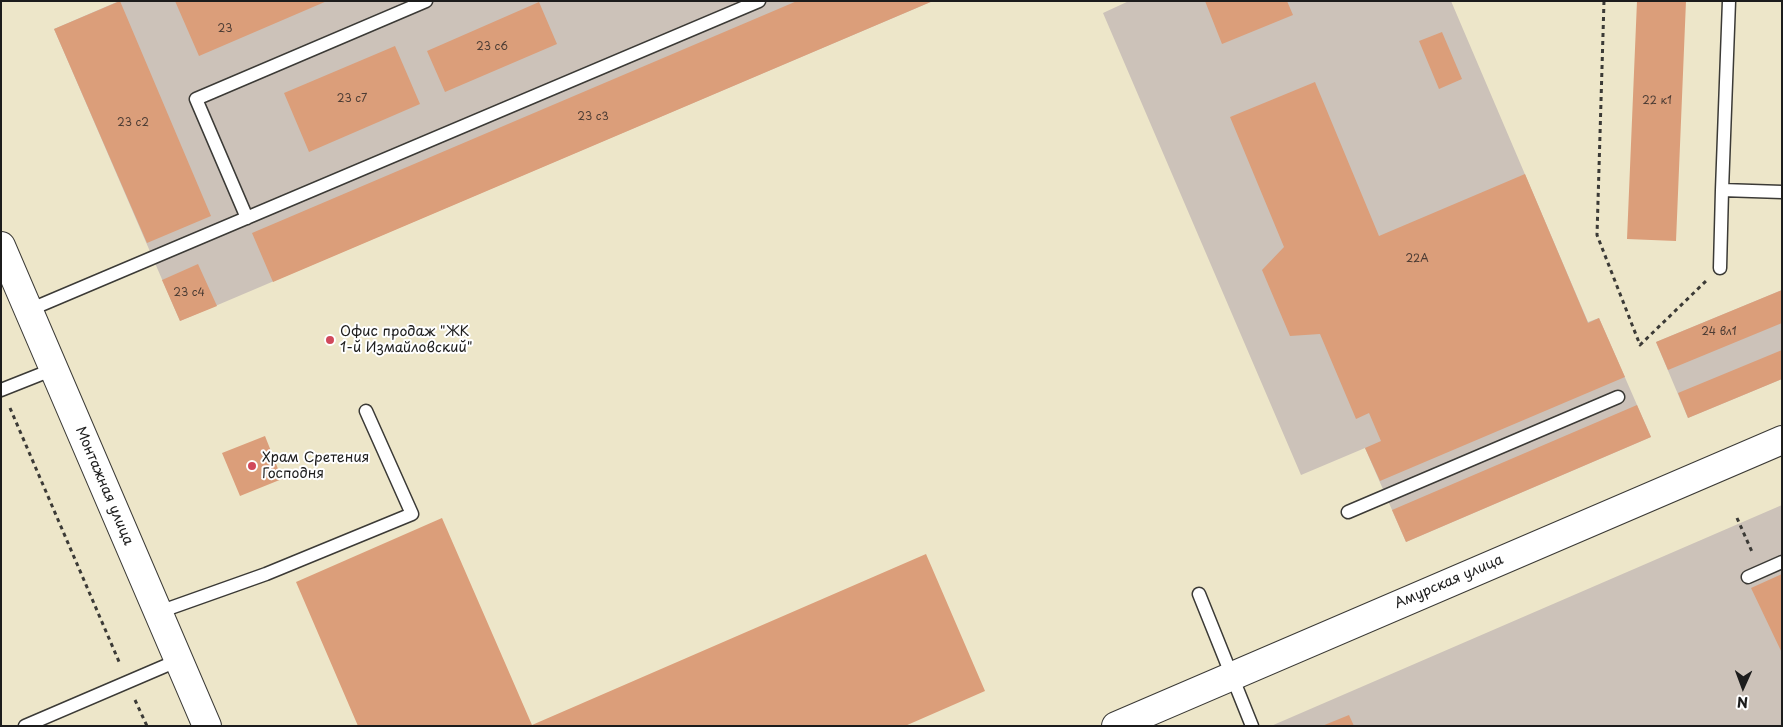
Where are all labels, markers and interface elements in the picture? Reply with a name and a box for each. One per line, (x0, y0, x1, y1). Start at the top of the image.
house number: 23 (218, 22, 232, 36)
house number: 23 с6 (476, 40, 508, 54)
house number: 23 с7 (337, 92, 367, 106)
house number: 22 к1 (1642, 94, 1672, 108)
house number: 23 c3 (577, 110, 609, 124)
house number: 23 c2 (117, 116, 149, 130)
house number: 22А (1405, 252, 1429, 266)
house number: 23 c4 (173, 286, 205, 300)
place label: Офис продаж "ЖК 1-й Измайловский" (340, 324, 472, 357)
house number: 24 вл1 (1701, 325, 1737, 339)
marker: Офис продаж "ЖК 1-й Измайловский" (324, 334, 336, 346)
street label: Монтажная улица (71, 424, 137, 548)
place label: Храм Сретения Господня (262, 450, 369, 482)
marker: Храм Сретения Господня (246, 460, 258, 472)
street label: Амурская улица (1392, 551, 1506, 613)
north arrow (1718, 662, 1768, 712)
text: N (1737, 692, 1748, 713)

